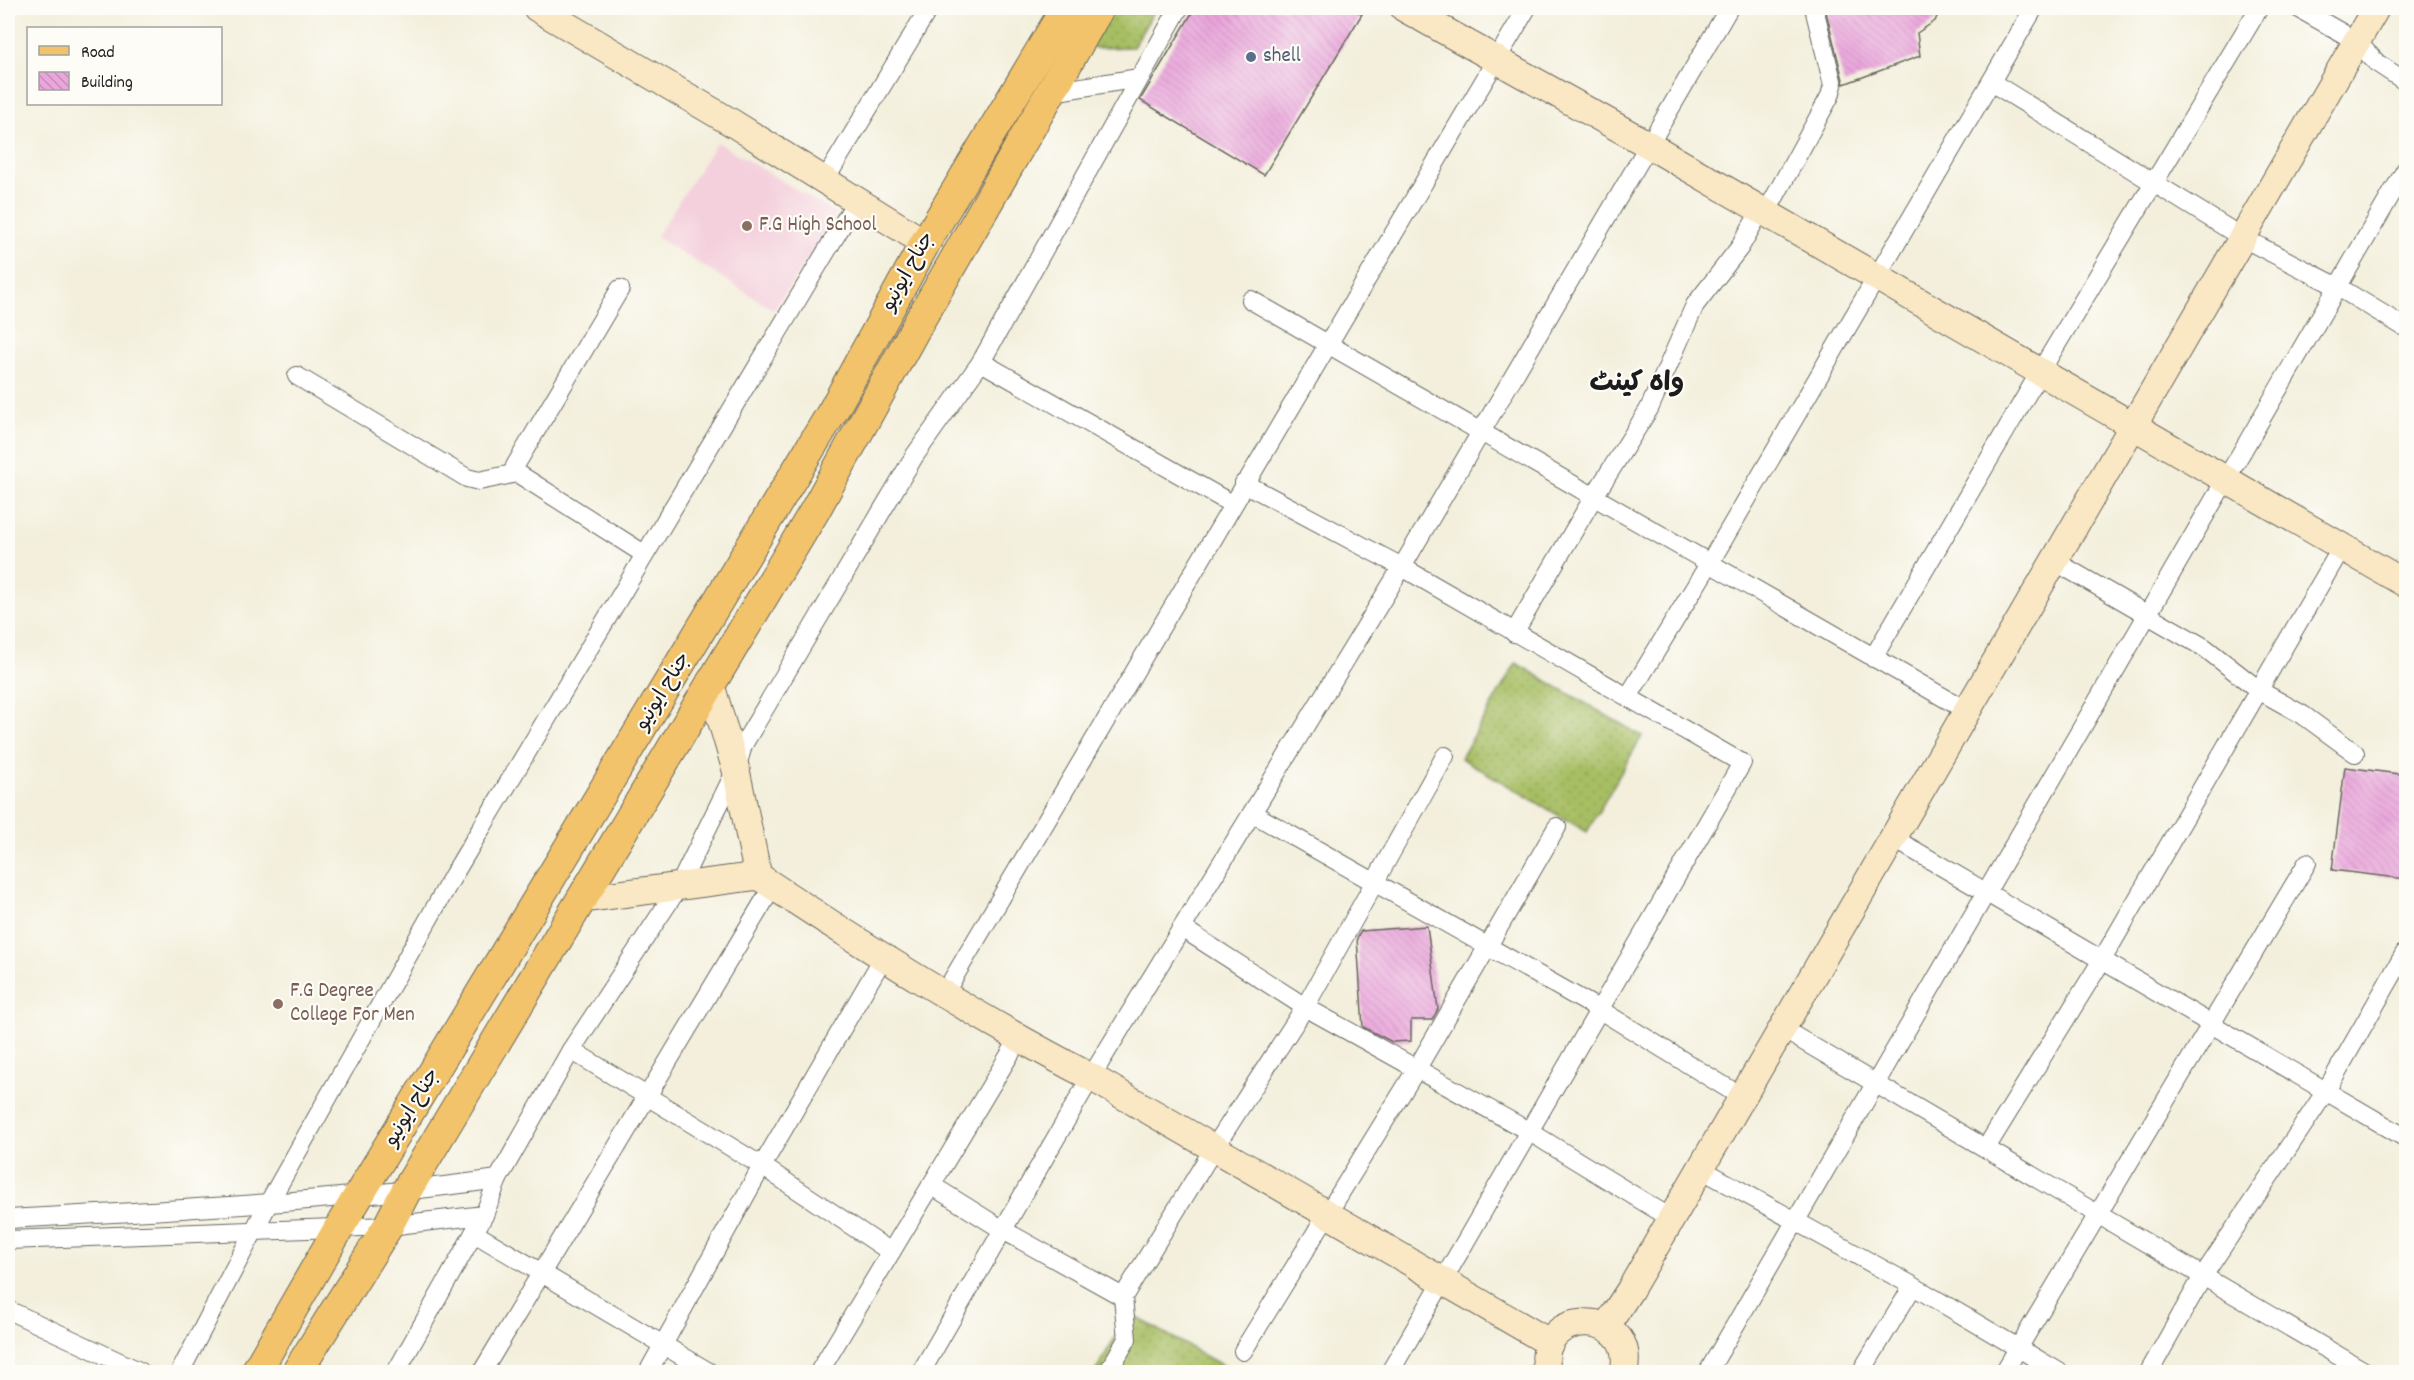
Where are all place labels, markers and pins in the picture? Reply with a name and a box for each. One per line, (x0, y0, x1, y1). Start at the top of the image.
place label: shell (1263, 42, 1301, 72)
marker: shell (1244, 50, 1258, 64)
place label: F.G High School (759, 211, 877, 241)
marker: F.G High School (740, 219, 754, 233)
place label: F.G Degree College For Men (290, 977, 415, 1031)
marker: F.G Degree College For Men (271, 997, 285, 1011)

